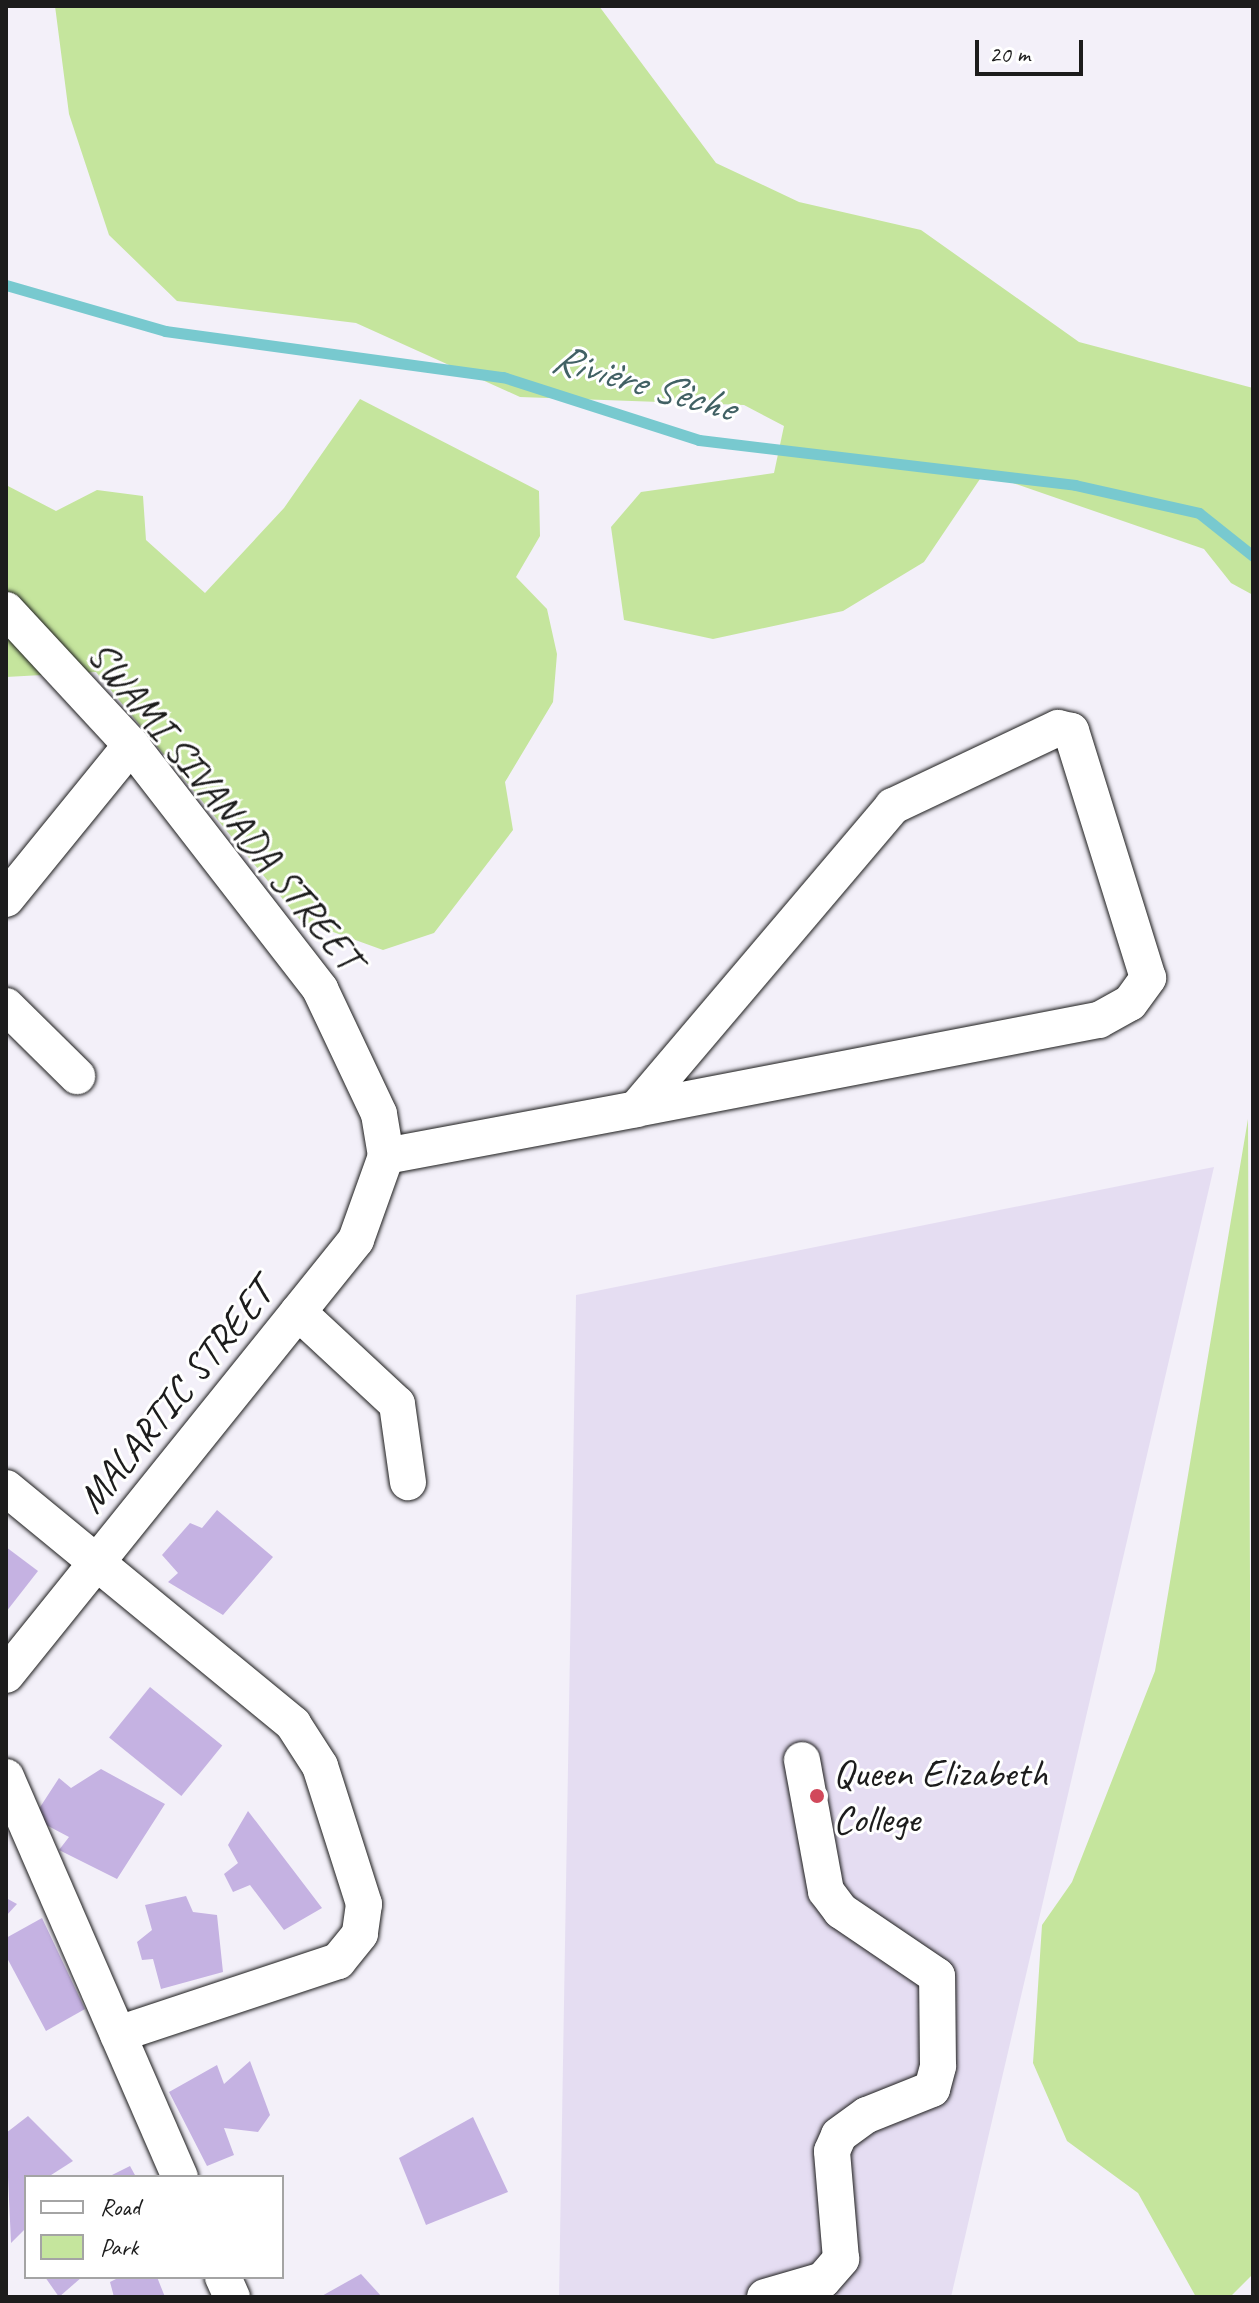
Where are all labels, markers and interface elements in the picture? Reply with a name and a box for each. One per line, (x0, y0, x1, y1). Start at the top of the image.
scale bar (979, 24, 1087, 74)
text: 20 m (989, 39, 1030, 69)
water label: Rivière Sèche (546, 333, 740, 433)
street label: SWAMI SIVANADA STREET (78, 632, 372, 978)
street label: MALARTIC STREET (67, 1270, 283, 1522)
place label: Queen Elizabeth College (833, 1749, 1047, 1843)
marker: Queen Elizabeth College (808, 1787, 826, 1805)
legend (24, 2175, 284, 2279)
text: Road (100, 2192, 140, 2222)
text: Park (100, 2232, 138, 2262)

